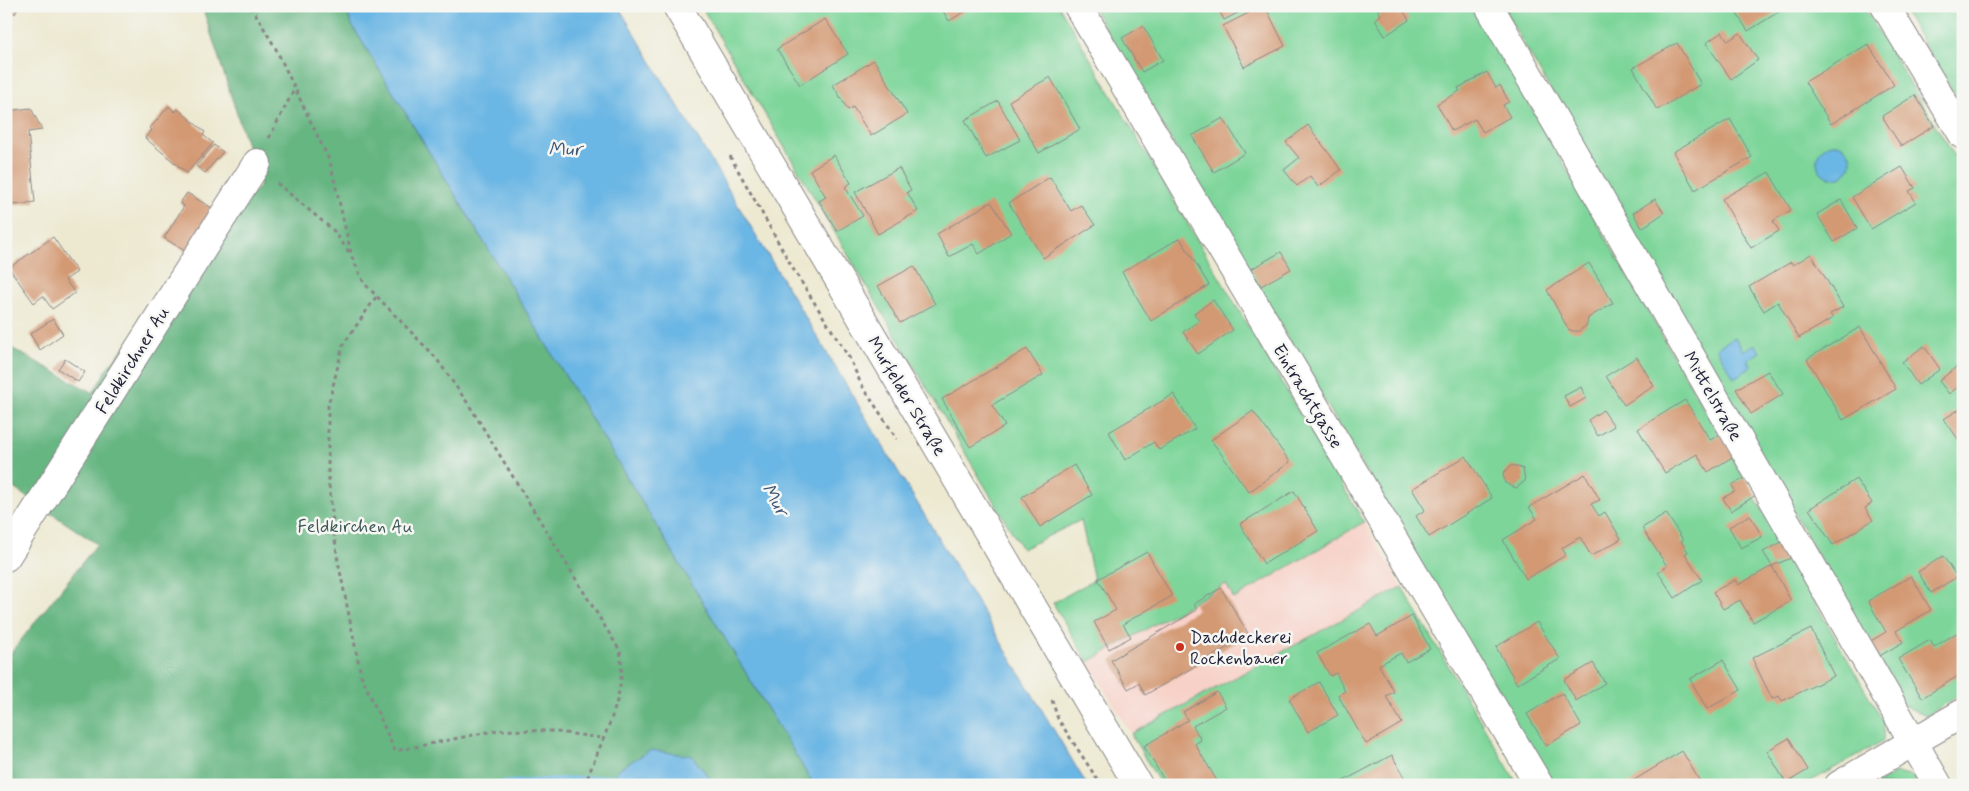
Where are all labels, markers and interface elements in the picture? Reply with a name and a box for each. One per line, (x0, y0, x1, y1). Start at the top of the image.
water label: Mur (548, 137, 585, 162)
street label: Feldkirchner Au (90, 302, 175, 419)
street label: Murfelder Straße (861, 332, 951, 461)
street label: Eintrachtgasse (1265, 340, 1348, 454)
street label: Mittelstraße (1677, 347, 1748, 446)
water label: Mur (755, 479, 796, 523)
park label: Feldkirchen Au (297, 515, 413, 539)
place label: Dachdeckerei Rockenbauer (1190, 626, 1291, 671)
marker: Dachdeckerei Rockenbauer (1174, 641, 1186, 653)

